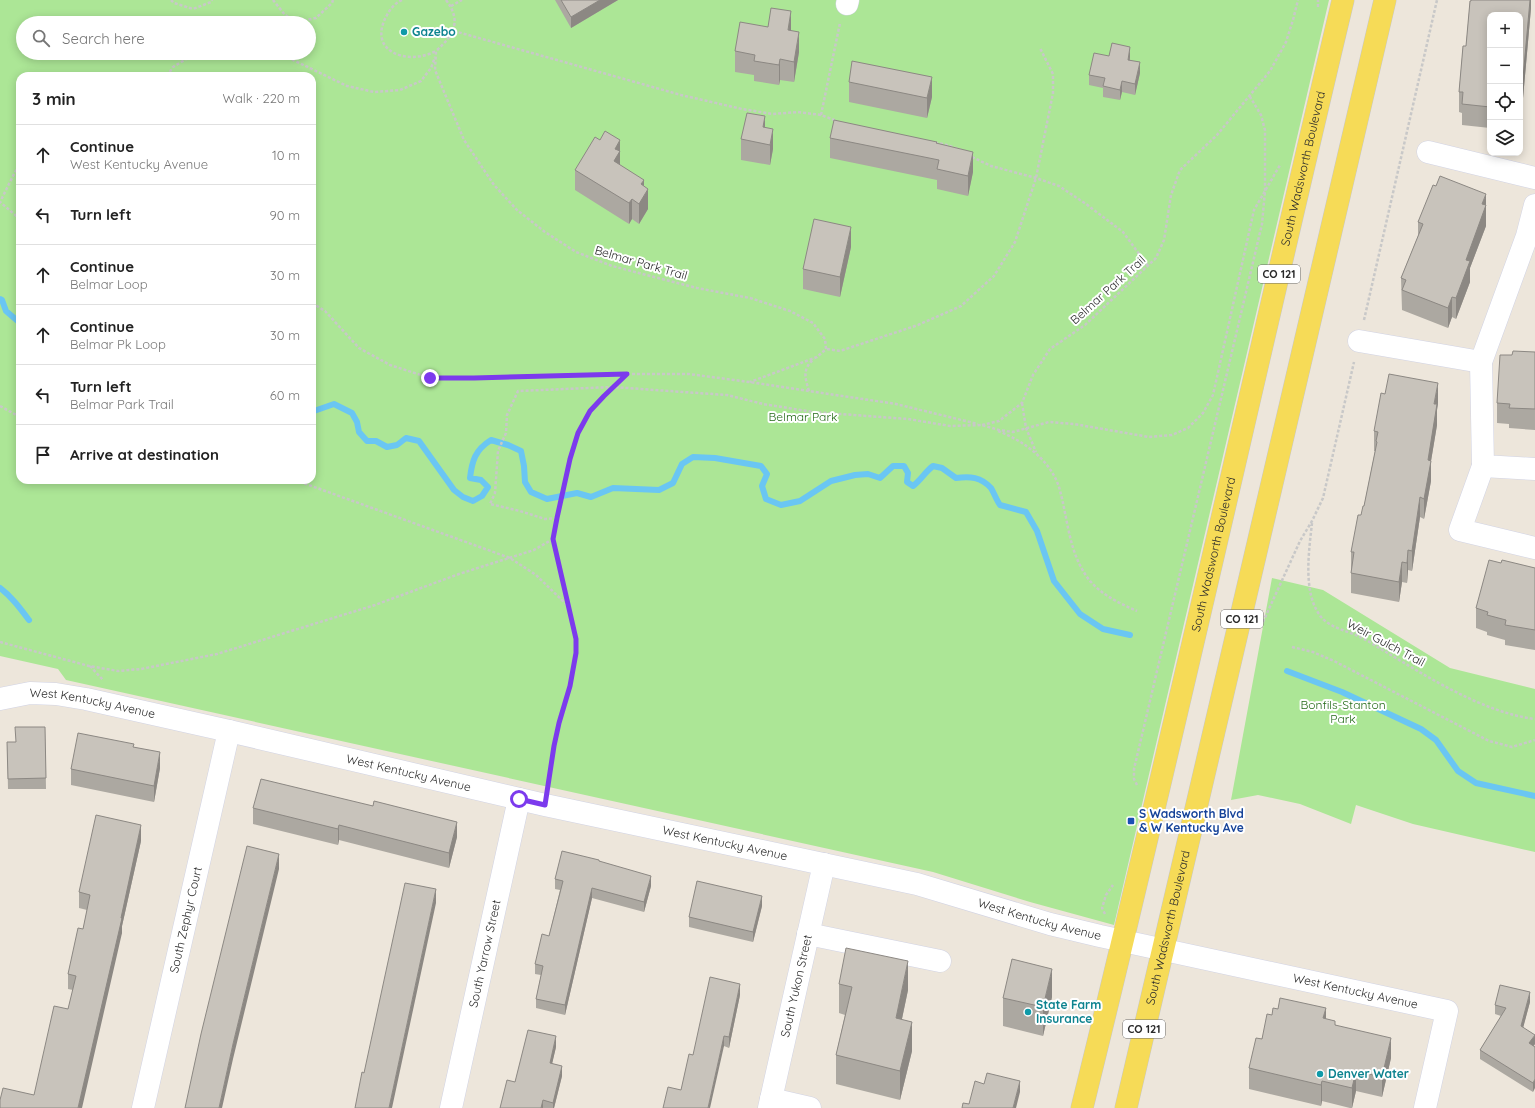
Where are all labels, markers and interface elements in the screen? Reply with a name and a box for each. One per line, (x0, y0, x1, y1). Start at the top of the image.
map controls (1487, 12, 1523, 156)
button: + (1487, 12, 1523, 48)
search box (16, 16, 316, 60)
place label: Gazebo (412, 24, 456, 39)
icon: search (30, 27, 52, 49)
marker: Gazebo (399, 27, 409, 37)
text: Search here (62, 29, 145, 48)
button: − (1487, 48, 1523, 84)
button: locate (1487, 84, 1523, 120)
text: 3 min (32, 88, 76, 109)
text: Walk · 220 m (223, 90, 300, 106)
street label: South Wadsworth Boulevard (1277, 90, 1328, 247)
button: layers (1487, 120, 1523, 156)
text: Continue (70, 137, 134, 156)
icon: ahead (32, 144, 54, 166)
text: 10 m (272, 147, 300, 163)
text: West Kentucky Avenue (70, 156, 208, 172)
icon: left (32, 204, 54, 226)
text: Turn left (70, 205, 132, 224)
text: 90 m (270, 207, 300, 223)
street label: Belmar Park Trail (593, 242, 689, 283)
street label: Belmar Park Trail (1067, 252, 1148, 327)
text: Continue (70, 257, 134, 276)
icon: ahead (32, 264, 54, 286)
road number: CO 121 (1258, 265, 1300, 283)
text: 30 m (270, 267, 300, 283)
text: Belmar Loop (70, 276, 148, 292)
text: Continue (70, 317, 134, 336)
icon: ahead (32, 324, 54, 346)
text: 30 m (270, 327, 300, 343)
text: Belmar Pk Loop (70, 336, 166, 352)
route end (421, 369, 439, 387)
text: Turn left (70, 377, 132, 396)
icon: left (32, 384, 54, 406)
text: 60 m (270, 387, 300, 403)
text: Belmar Park Trail (70, 396, 174, 412)
park label: Belmar Park (769, 409, 837, 424)
icon: arrive (32, 444, 54, 466)
text: Arrive at destination (70, 445, 219, 464)
street label: South Wadsworth Boulevard (1188, 476, 1238, 633)
road number: CO 121 (1221, 610, 1263, 628)
street label: Weir Gulch Trail (1345, 616, 1428, 669)
street label: West Kentucky Avenue (29, 685, 157, 721)
park label: Bonfils-Stanton Park (1300, 697, 1386, 726)
street label: West Kentucky Avenue (345, 751, 473, 794)
route start (510, 790, 528, 808)
place label: S Wadsworth Blvd & W Kentucky Ave (1139, 806, 1244, 835)
marker: S Wadsworth Blvd & W Kentucky Ave (1126, 816, 1136, 826)
street label: West Kentucky Avenue (661, 822, 789, 863)
street label: South Wadsworth Boulevard (1142, 849, 1193, 1007)
street label: South Zephyr Court (166, 865, 205, 974)
street label: West Kentucky Avenue (976, 895, 1103, 943)
street label: South Yarrow Street (465, 898, 504, 1009)
street label: South Yukon Street (777, 933, 815, 1039)
street label: West Kentucky Avenue (1292, 970, 1420, 1012)
place label: State Farm Insurance (1036, 997, 1101, 1026)
marker: State Farm Insurance (1023, 1007, 1033, 1017)
road number: CO 121 (1123, 1020, 1165, 1038)
place label: Denver Water (1328, 1066, 1409, 1081)
marker: Denver Water (1315, 1069, 1325, 1079)

